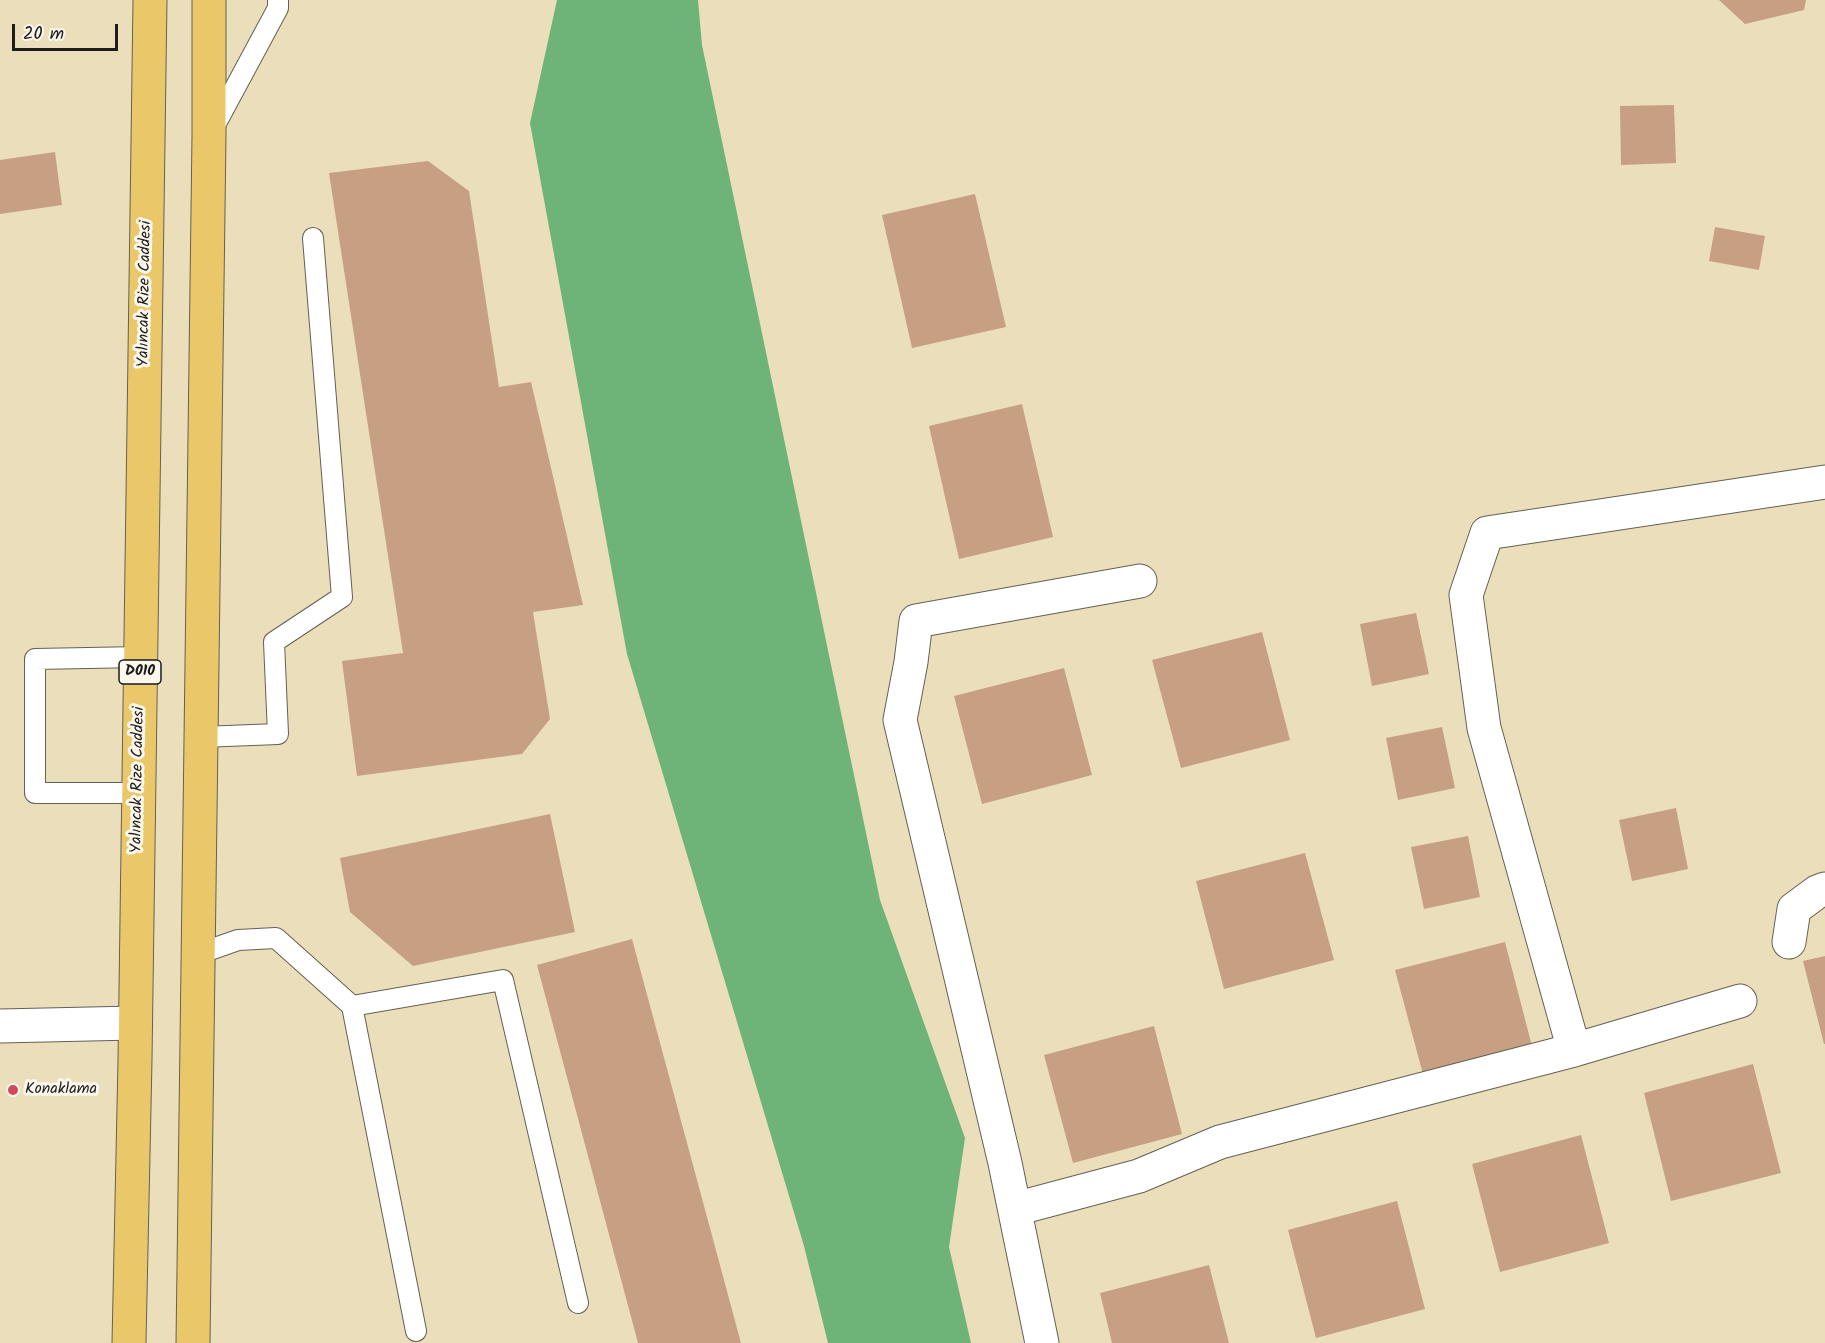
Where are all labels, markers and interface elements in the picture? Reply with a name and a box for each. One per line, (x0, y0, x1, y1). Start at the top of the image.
scale bar (15, 12, 122, 50)
text: 20 m (23, 20, 64, 49)
street label: Yalıncak Rize Caddesi (135, 221, 157, 367)
road number: D010 (119, 660, 161, 684)
street label: Yalıncak Rize Caddesi (128, 707, 150, 853)
place label: Konaklama (25, 1080, 97, 1100)
marker: Konaklama (6, 1083, 20, 1097)

